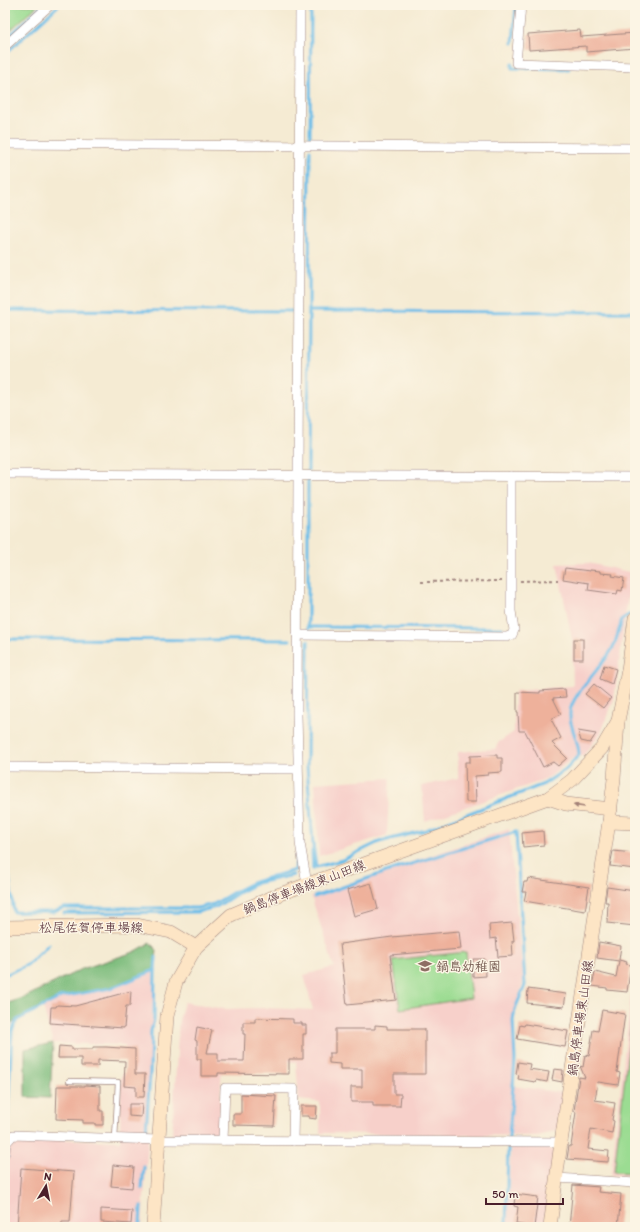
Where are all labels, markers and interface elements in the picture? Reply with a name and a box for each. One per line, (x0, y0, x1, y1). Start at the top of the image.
one-way arrow (573, 803, 585, 809)
street label: 鍋島停車場線東山田線 (241, 856, 368, 917)
street label: 松尾佐賀停車場線 (39, 920, 144, 935)
school or university icon: 鍋島幼稚園 (417, 958, 433, 974)
street label: 鍋島停車場東山田線 (564, 958, 596, 1077)
place label: 鍋島幼稚園 (436, 959, 501, 974)
north arrow (26, 1166, 66, 1206)
text: N (43, 1170, 52, 1184)
scale bar (486, 1180, 563, 1206)
text: 50 m (492, 1187, 518, 1201)

